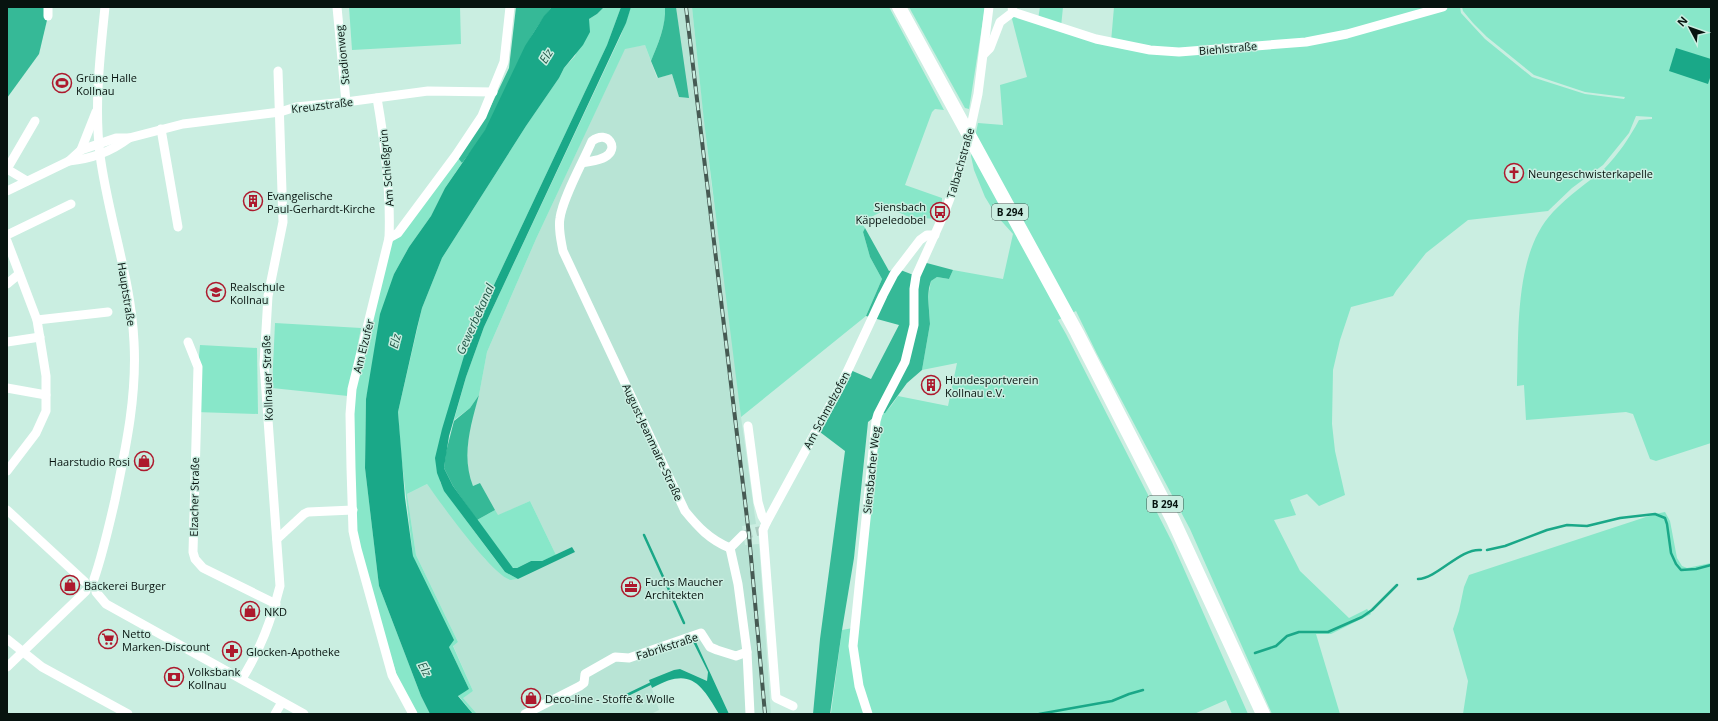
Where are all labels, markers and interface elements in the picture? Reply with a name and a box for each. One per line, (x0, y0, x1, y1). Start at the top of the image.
north arrow (1670, 8, 1710, 48)
text: N (1673, 13, 1691, 29)
street label: Stadionweg (331, 25, 353, 85)
street label: Biehlstraße (1198, 38, 1258, 58)
water label: Elz (535, 45, 557, 67)
place label: Grüne Halle Kollnau (76, 70, 137, 98)
sports icon: Grüne Halle Kollnau (51, 72, 73, 94)
street label: Kreuzstraße (290, 94, 354, 116)
street label: Talbachstraße (943, 126, 977, 200)
street label: Am Schießgrün (375, 129, 397, 207)
church icon: Neungeschwisterkapelle (1503, 162, 1525, 184)
place label: Neungeschwisterkapelle (1528, 166, 1653, 181)
place label: Evangelische Paul-Gerhardt-Kirche (267, 188, 375, 216)
building icon: Evangelische Paul-Gerhardt-Kirche (242, 190, 264, 212)
place label: Siensbach Käppeledobel (856, 199, 926, 227)
bus stop icon: Siensbach Käppeledobel (929, 201, 951, 223)
road number: B 294 (992, 204, 1028, 220)
street label: Hauptstraße (115, 261, 139, 327)
place label: Realschule Kollnau (230, 279, 285, 307)
water label: Gewerbekanal (452, 280, 499, 357)
school or university icon: Realschule Kollnau (205, 281, 227, 303)
street label: Am Elzufer (349, 317, 377, 375)
water label: Elz (385, 331, 405, 350)
street label: Kollnauer Straße (258, 335, 276, 421)
street label: Am Schmelzofen (799, 369, 853, 451)
place label: Hundesportverein Kollnau e.V. (945, 372, 1038, 400)
building icon: Hundesportverein Kollnau e.V. (920, 374, 942, 396)
street label: August-Jeanmaire-Straße (619, 381, 687, 503)
street label: Siensbacher Weg (859, 426, 883, 514)
shop icon: Haarstudio Rosi (133, 450, 155, 472)
place label: Haarstudio Rosi (49, 454, 130, 469)
street label: Elzacher Straße (186, 457, 202, 537)
road number: B 294 (1147, 496, 1183, 512)
shop icon: Bäckerei Burger (59, 574, 81, 596)
place label: Fuchs Maucher Architekten (645, 574, 723, 602)
office icon: Fuchs Maucher Architekten (620, 576, 642, 598)
place label: Bäckerei Burger (84, 578, 166, 593)
shop icon: NKD (239, 600, 261, 622)
place label: NKD (264, 604, 287, 619)
place label: Netto Marken-Discount (122, 626, 210, 654)
supermarket icon: Netto Marken-Discount (97, 628, 119, 650)
street label: Fabrikstraße (634, 629, 700, 663)
pharmacy icon: Glocken-Apotheke (221, 640, 243, 662)
place label: Glocken-Apotheke (246, 644, 340, 659)
water label: Elz (414, 659, 436, 680)
place label: Volksbank Kollnau (188, 664, 241, 692)
bank icon: Volksbank Kollnau (163, 666, 185, 688)
shop icon: Deco-line - Stoffe & Wolle (520, 687, 542, 709)
place label: Deco-line - Stoffe & Wolle (545, 691, 675, 706)

